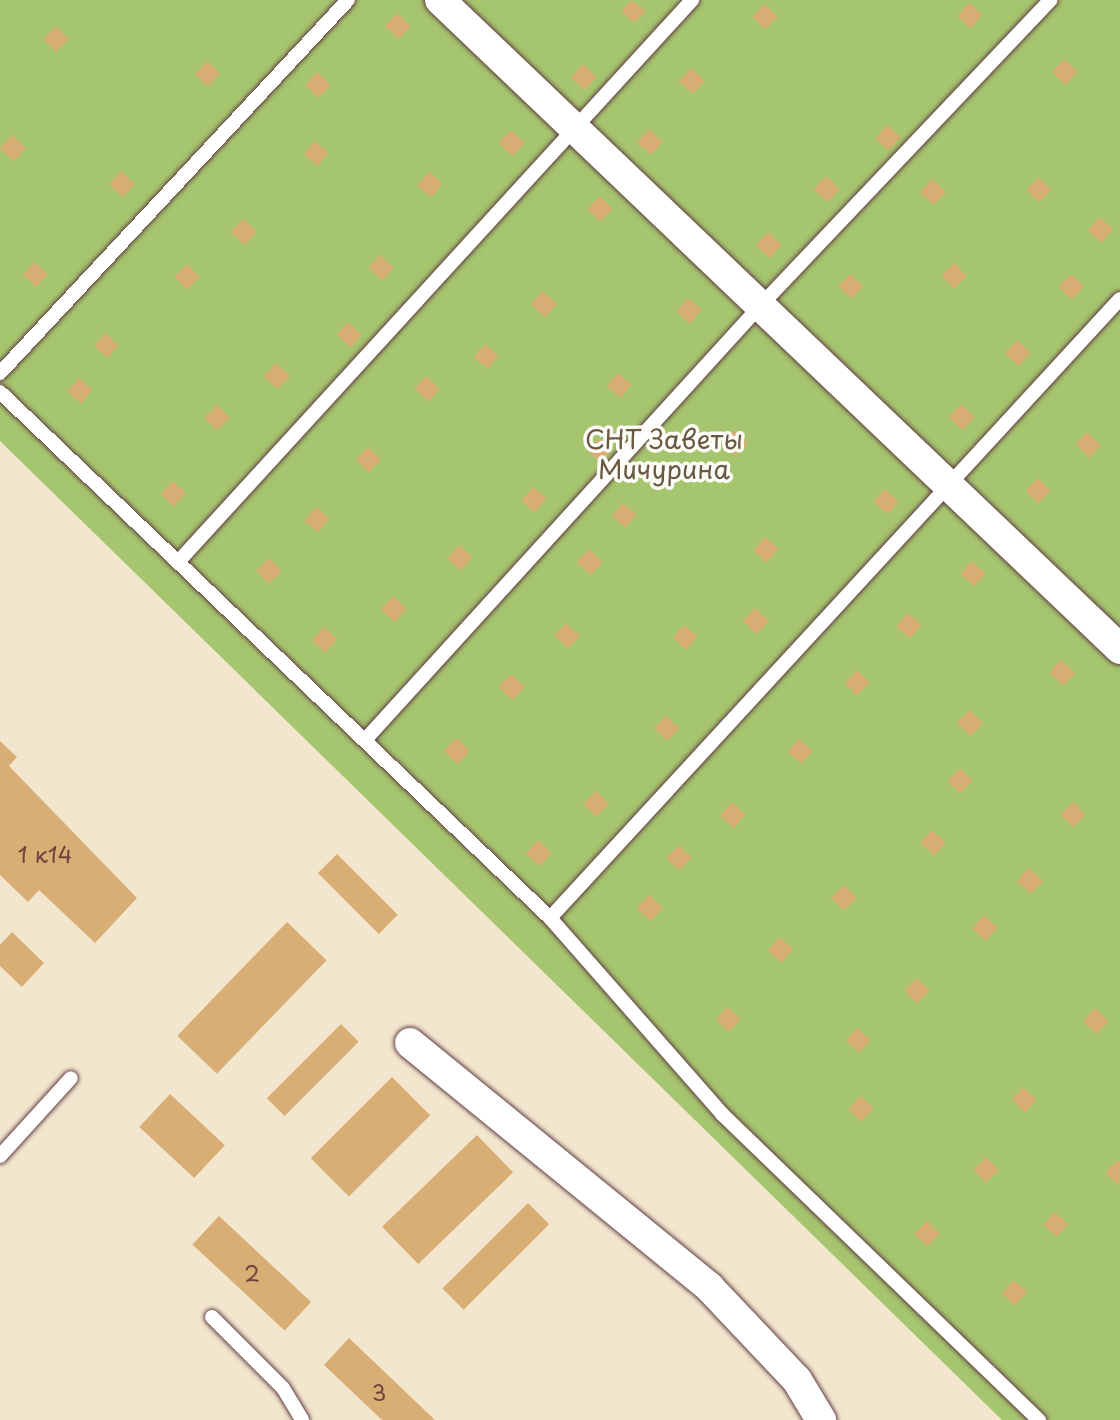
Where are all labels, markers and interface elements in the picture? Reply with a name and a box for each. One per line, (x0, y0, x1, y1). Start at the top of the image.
park label: СНТ Заветы Мичурина (584, 423, 744, 484)
house number: 1 к14 (18, 841, 72, 867)
house number: 2 (244, 1260, 260, 1286)
house number: 3 (372, 1379, 386, 1405)

